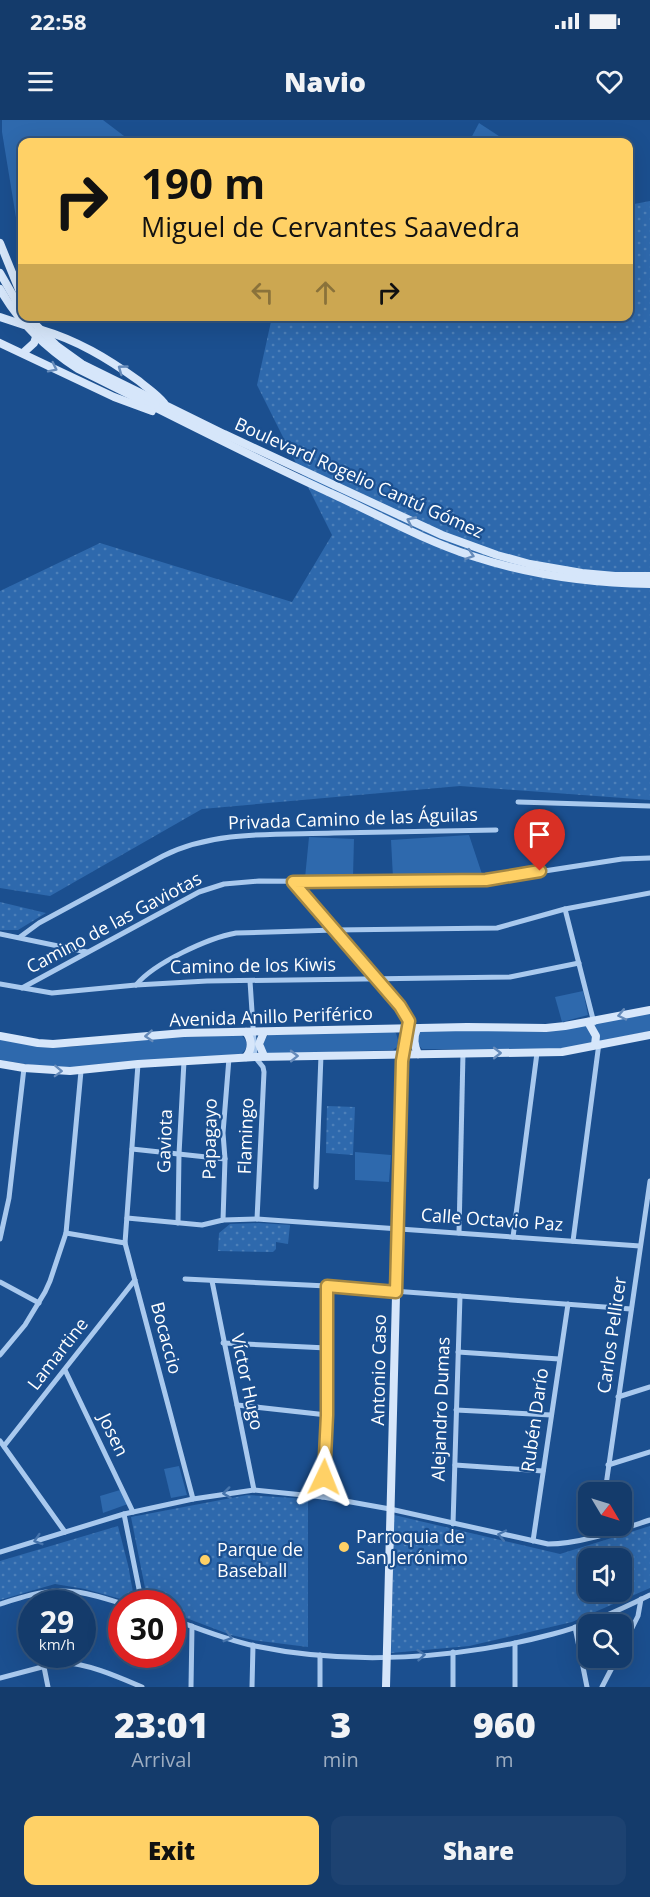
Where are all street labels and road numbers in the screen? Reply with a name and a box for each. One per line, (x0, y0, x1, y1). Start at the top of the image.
street label: Boulevard Rogelio Cantú Gómez (231, 411, 488, 543)
street label: Privada Camino de las Águilas (228, 802, 478, 834)
street label: Camino de las Gaviotas (22, 866, 205, 979)
street label: Camino de los Kiwis (170, 952, 336, 978)
street label: Avenida Anillo Periférico (169, 1000, 373, 1032)
street label: Flamingo (232, 1097, 258, 1175)
street label: Papagayo (196, 1098, 222, 1180)
street label: Gaviota (151, 1109, 177, 1173)
street label: Calle Octavio Paz (420, 1202, 564, 1236)
street label: Carlos Pellicer (591, 1274, 631, 1395)
street label: Bocaccio (146, 1299, 188, 1376)
street label: Lamartine (21, 1312, 93, 1394)
street label: Antonio Caso (365, 1314, 391, 1426)
street label: Víctor Hugo (226, 1331, 270, 1432)
street label: Alejandro Dumas (425, 1336, 455, 1482)
street label: Rubén Darío (515, 1366, 553, 1473)
street label: Josen (92, 1407, 135, 1460)

